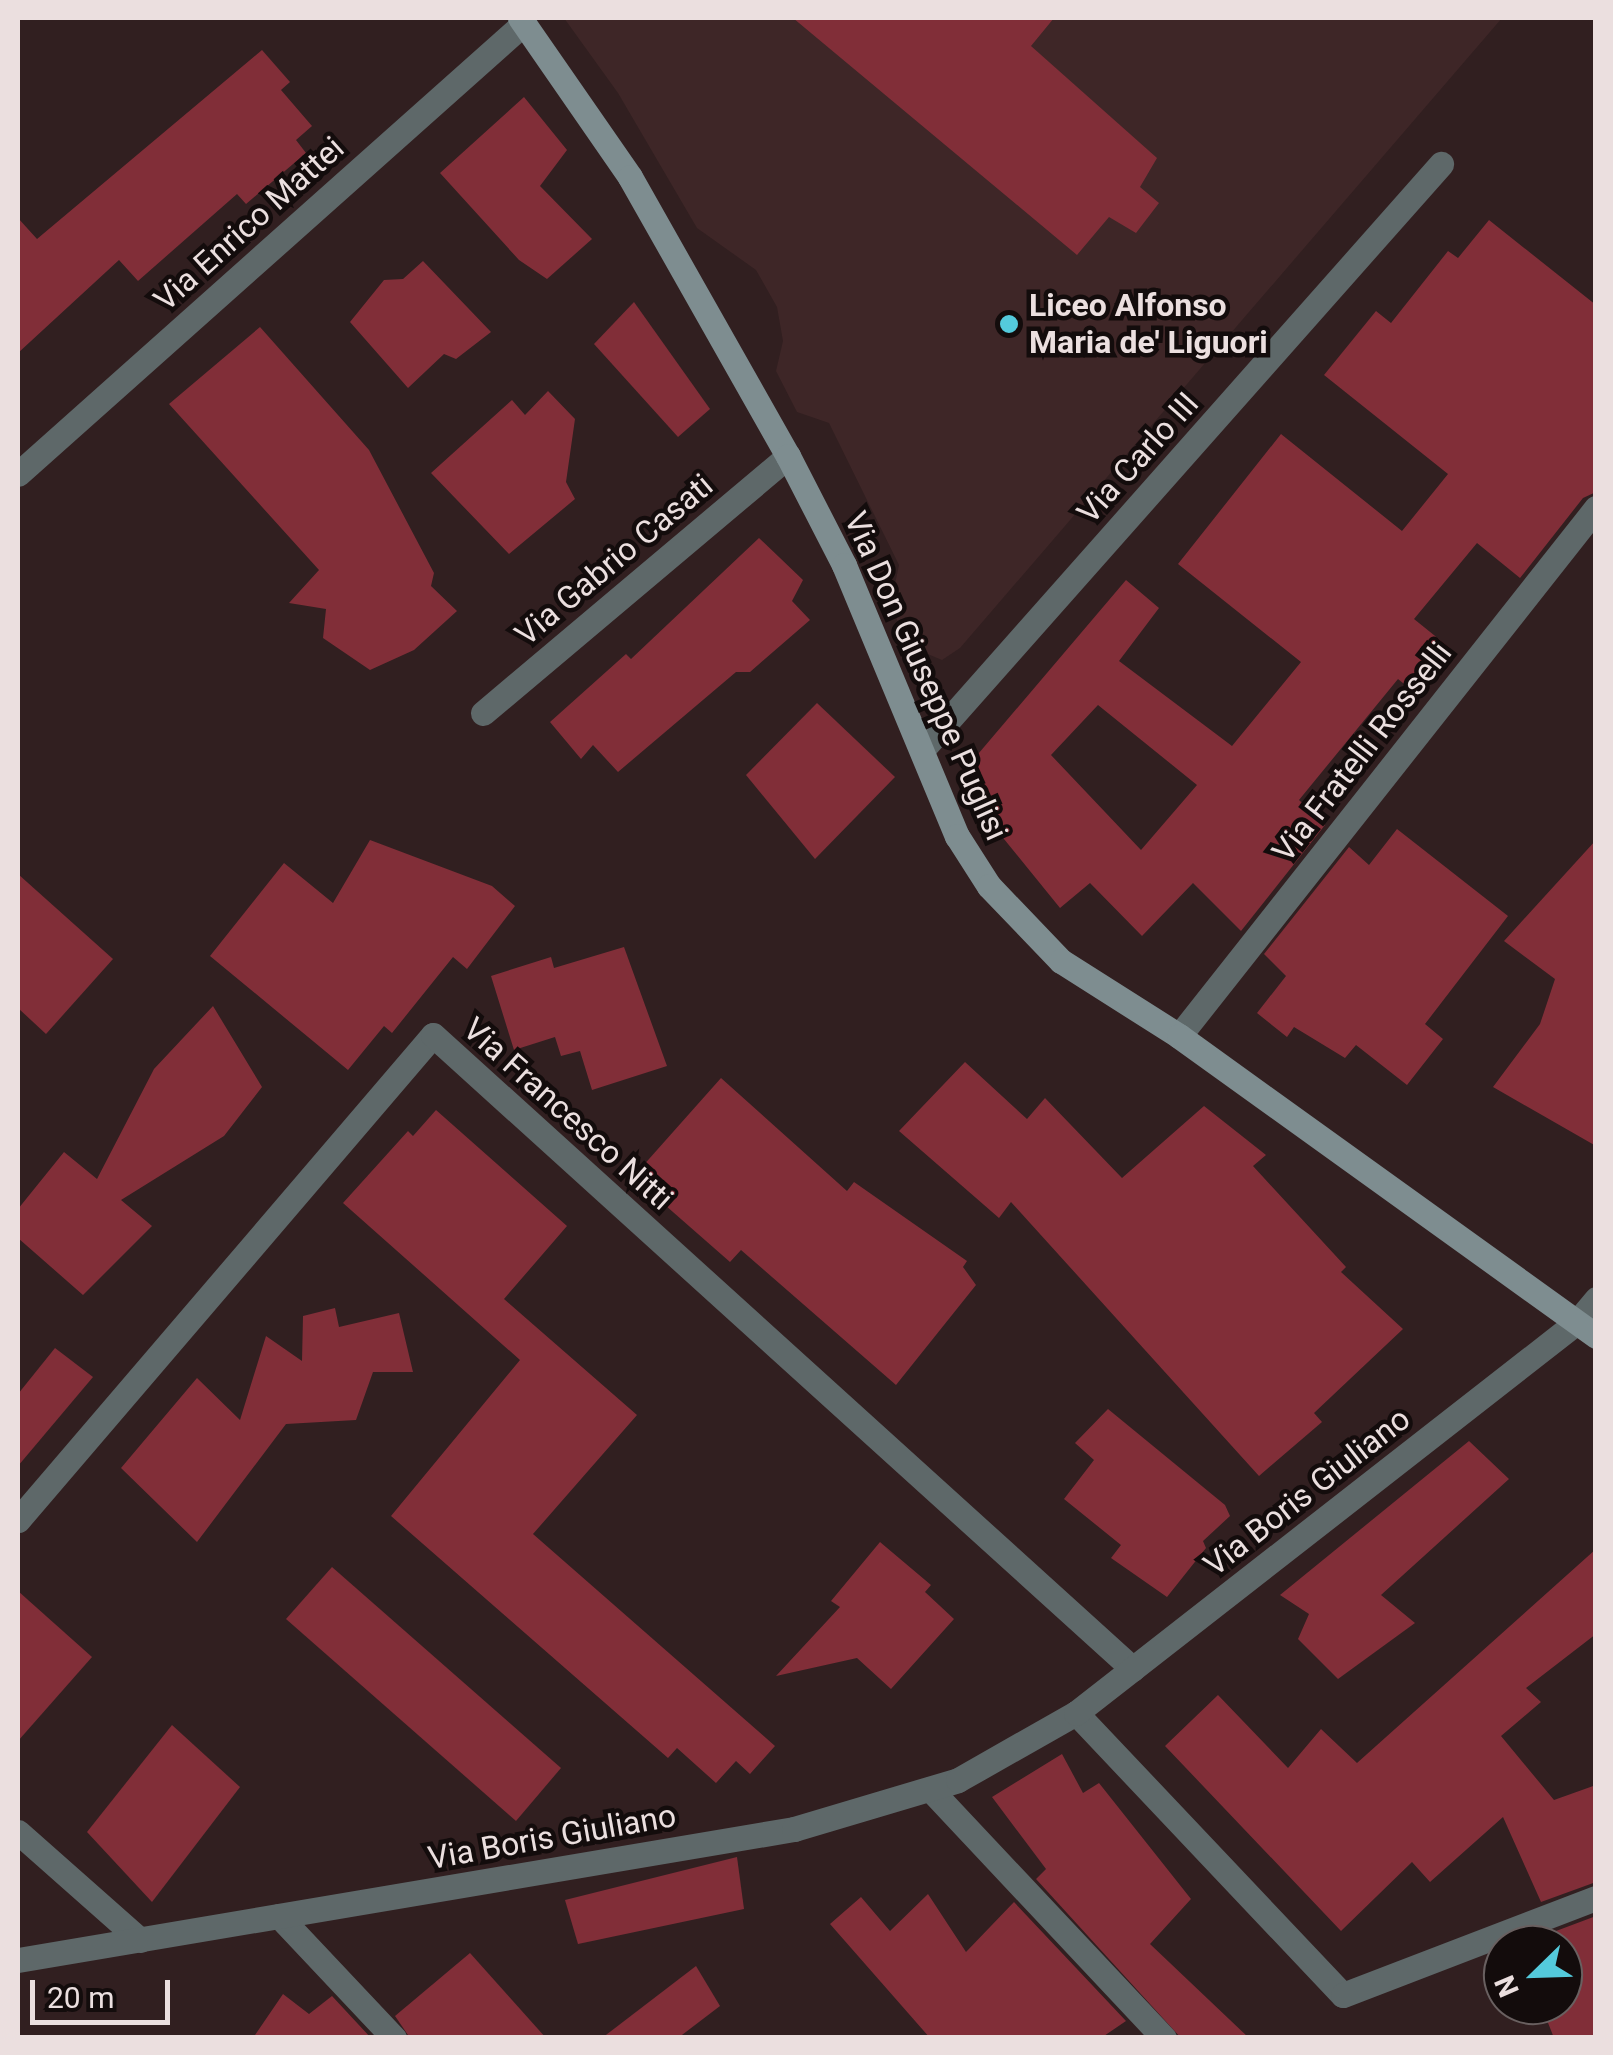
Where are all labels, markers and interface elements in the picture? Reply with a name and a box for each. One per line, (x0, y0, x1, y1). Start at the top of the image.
street label: Via Enrico Mattei (146, 129, 352, 319)
place label: Liceo Alfonso Maria de' Liguori (1029, 287, 1268, 362)
marker: Liceo Alfonso Maria de' Liguori (998, 313, 1020, 335)
street label: Via Carlo III (1069, 385, 1207, 531)
street label: Via Gabrio Casati (507, 466, 721, 654)
street label: Via Don Giuseppe Puglisi (836, 506, 1016, 846)
street label: Via Fratelli Rosselli (1264, 634, 1460, 870)
street label: Via Francesco Nitti (455, 1010, 681, 1218)
street label: Via Boris Giuliano (1196, 1400, 1418, 1584)
street label: Via Boris Giuliano (425, 1796, 679, 1878)
north arrow (1483, 1925, 1583, 2025)
scale bar (35, 1960, 175, 2022)
text: N (1488, 1971, 1526, 2002)
text: 20 m (47, 1980, 114, 2015)

